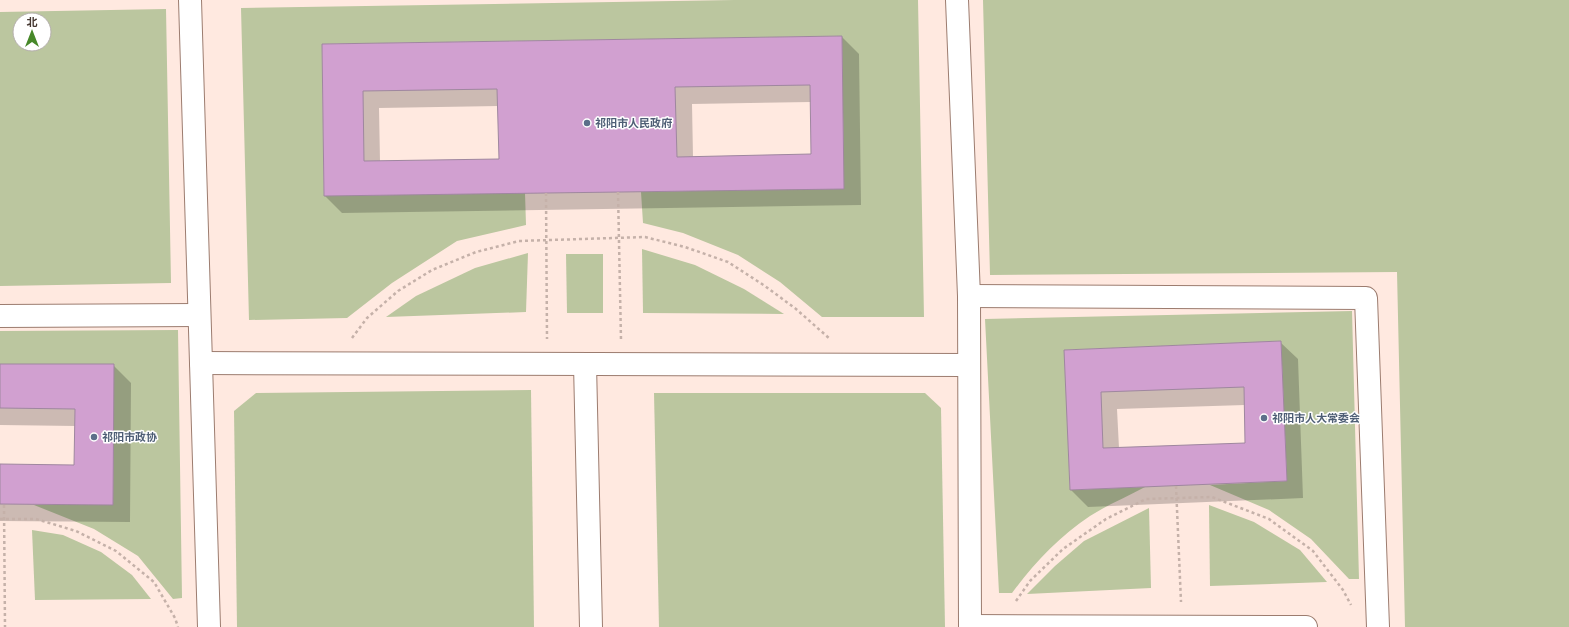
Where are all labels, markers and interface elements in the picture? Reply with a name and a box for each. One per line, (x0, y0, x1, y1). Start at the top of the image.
north arrow (12, 12, 52, 52)
text: 北 (27, 15, 38, 29)
place label: 祁阳市人民政府 (595, 116, 672, 130)
marker: 祁阳市人民政府 (582, 118, 592, 128)
place label: 祁阳市人大常委会 (1272, 411, 1360, 425)
marker: 祁阳市人大常委会 (1259, 413, 1269, 423)
place label: 祁阳市政协 (102, 430, 157, 444)
marker: 祁阳市政协 (89, 432, 99, 442)

